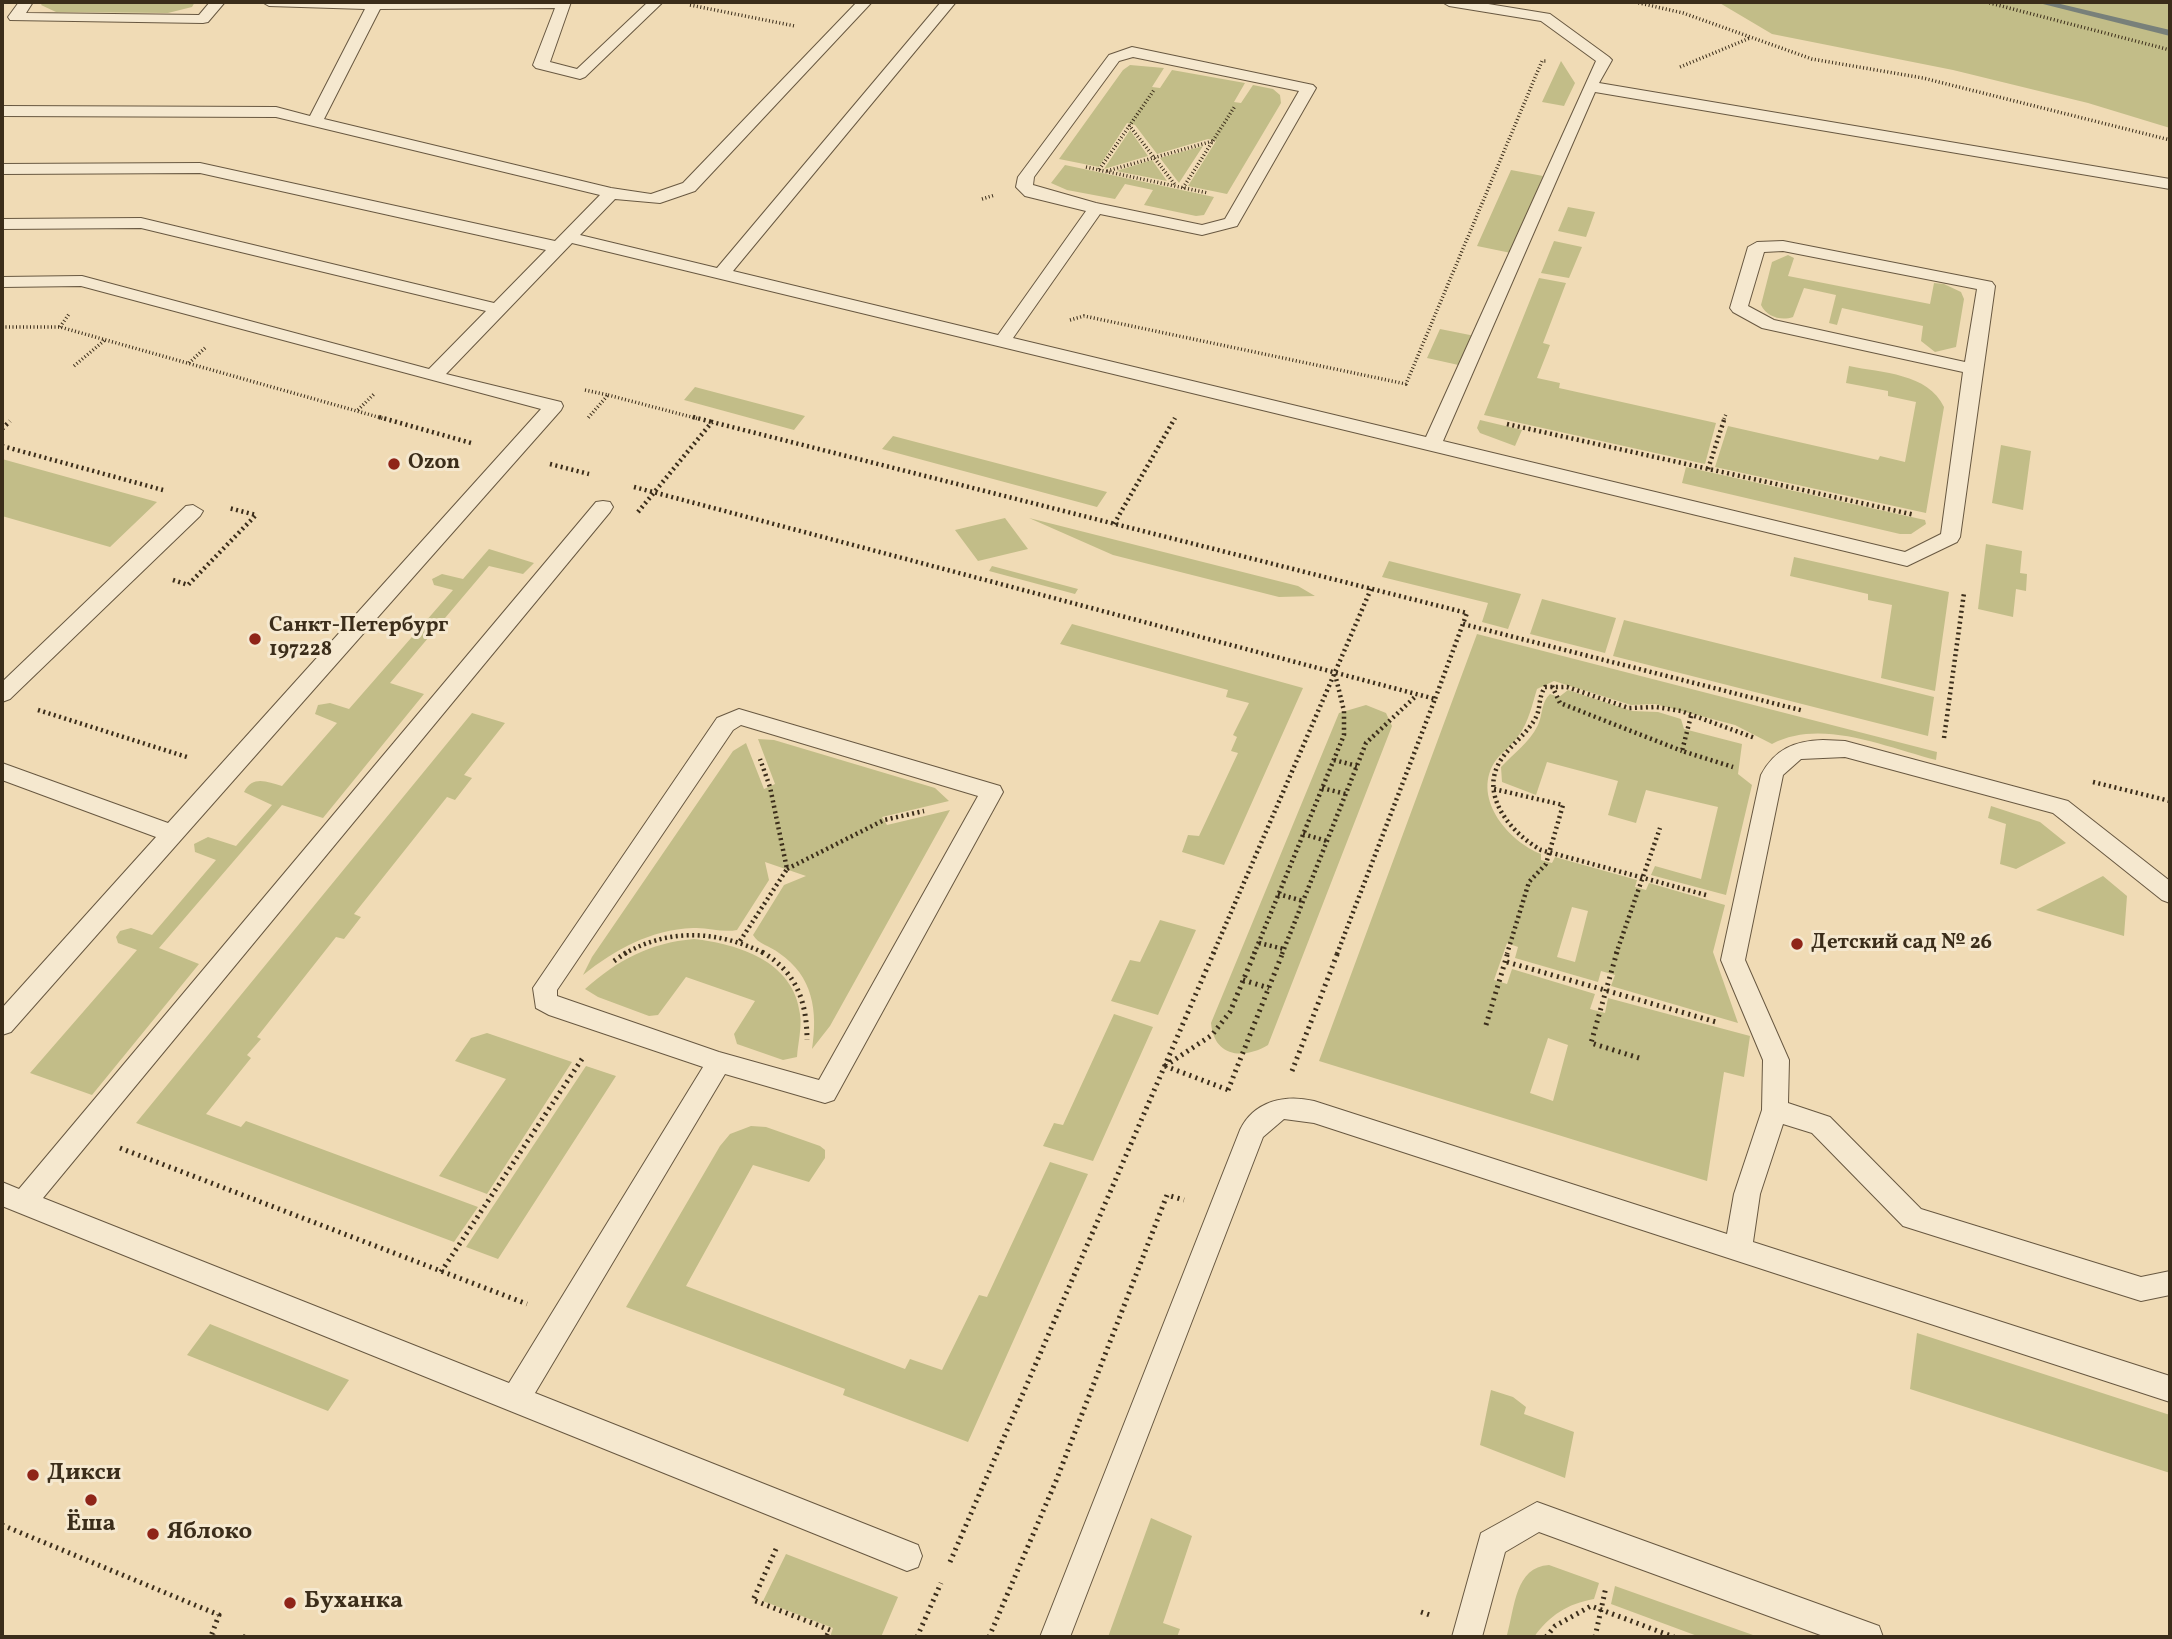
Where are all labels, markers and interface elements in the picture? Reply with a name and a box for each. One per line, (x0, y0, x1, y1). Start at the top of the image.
place label: Ozon (408, 451, 460, 477)
marker: Ozon (386, 456, 402, 472)
place label: Санкт-Петербург 197228 (269, 614, 448, 664)
marker: Санкт-Петербург 197228 (247, 631, 263, 647)
place label: Детский сад № 26 (1811, 931, 1992, 957)
marker: Детский сад № 26 (1789, 936, 1805, 952)
place label: Дикси (47, 1461, 121, 1489)
marker: Дикси (25, 1467, 41, 1483)
marker: Ёша (83, 1492, 99, 1508)
place label: Ёша (66, 1512, 116, 1540)
place label: Яблоко (167, 1520, 252, 1548)
marker: Яблоко (145, 1526, 161, 1542)
place label: Буханка (304, 1589, 403, 1617)
marker: Буханка (282, 1595, 298, 1611)

